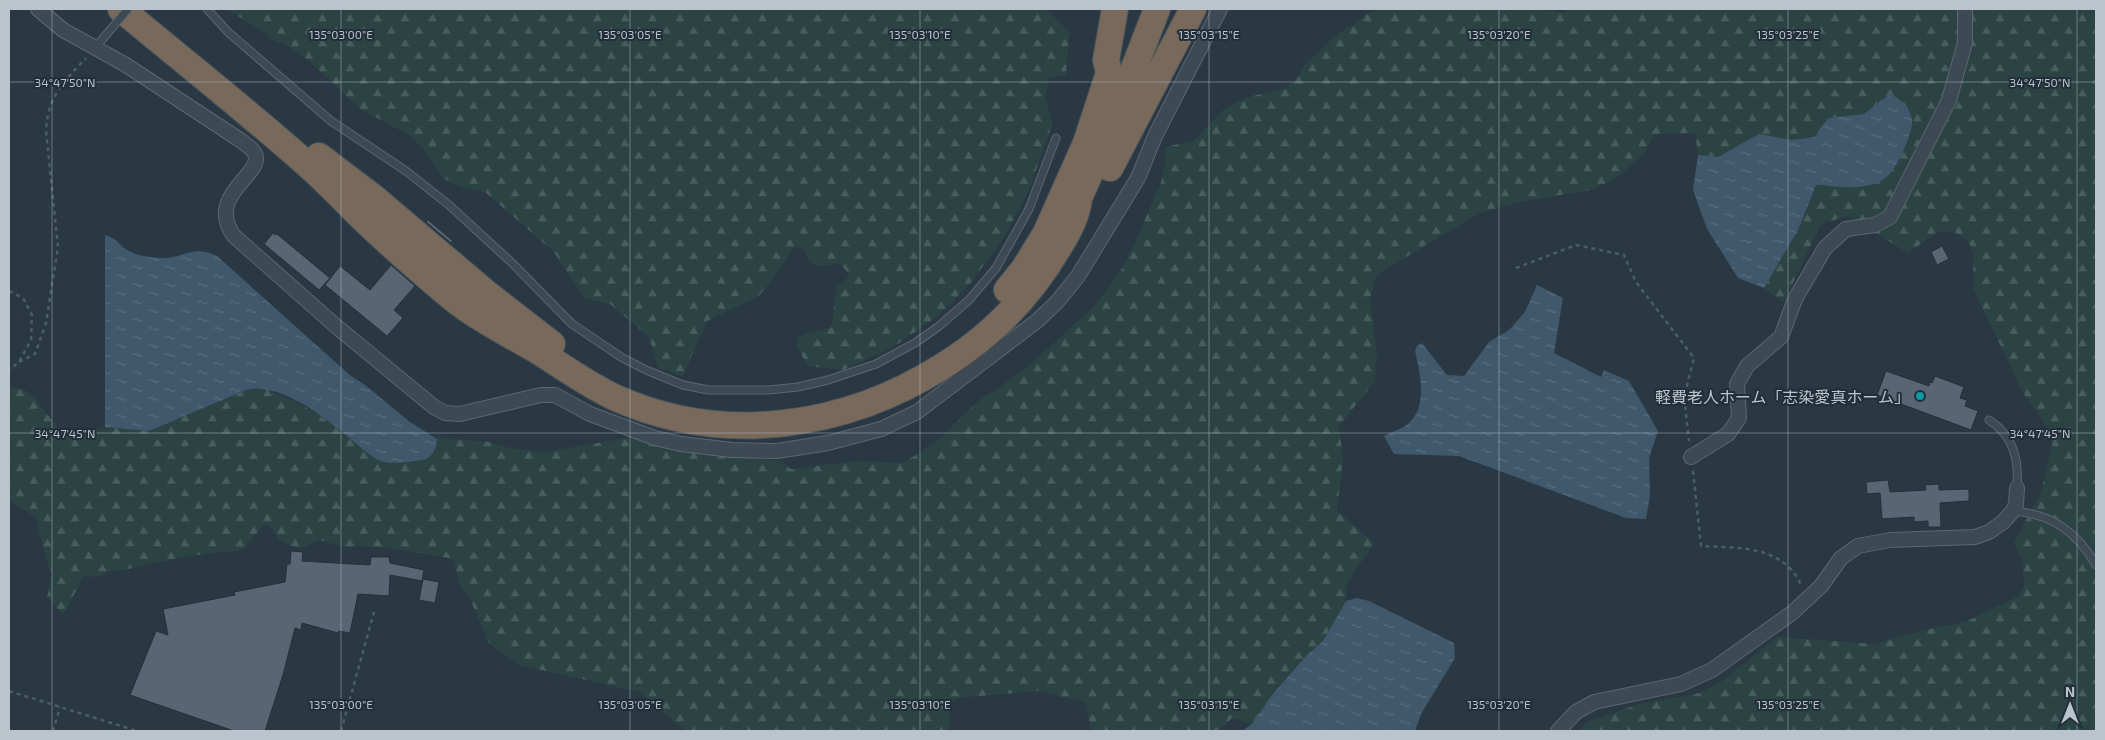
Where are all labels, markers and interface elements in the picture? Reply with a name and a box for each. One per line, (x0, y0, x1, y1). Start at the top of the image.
text: 135°03'00"E (309, 27, 373, 41)
text: 135°03'05"E (598, 27, 662, 41)
text: 135°03'10"E (889, 27, 951, 41)
text: 135°03'15"E (1179, 27, 1240, 41)
text: 135°03'20"E (1467, 27, 1531, 41)
text: 135°03'25"E (1757, 27, 1820, 41)
text: 34°47'50"N (35, 75, 95, 89)
text: 34°47'50"N (2010, 75, 2070, 89)
place label: 軽費老人ホーム「志染愛真ホーム」 (1655, 387, 1910, 406)
marker: 軽費老人ホーム「志染愛真ホーム」 (1914, 390, 1926, 402)
text: 34°47'45"N (35, 426, 95, 440)
text: 34°47'45"N (2010, 426, 2070, 440)
north arrow (2045, 680, 2095, 730)
text: N (2065, 683, 2075, 700)
text: 135°03'00"E (309, 697, 373, 711)
text: 135°03'05"E (598, 697, 662, 711)
text: 135°03'10"E (889, 697, 951, 711)
text: 135°03'15"E (1179, 697, 1240, 711)
text: 135°03'20"E (1467, 697, 1531, 711)
text: 135°03'25"E (1757, 697, 1820, 711)

